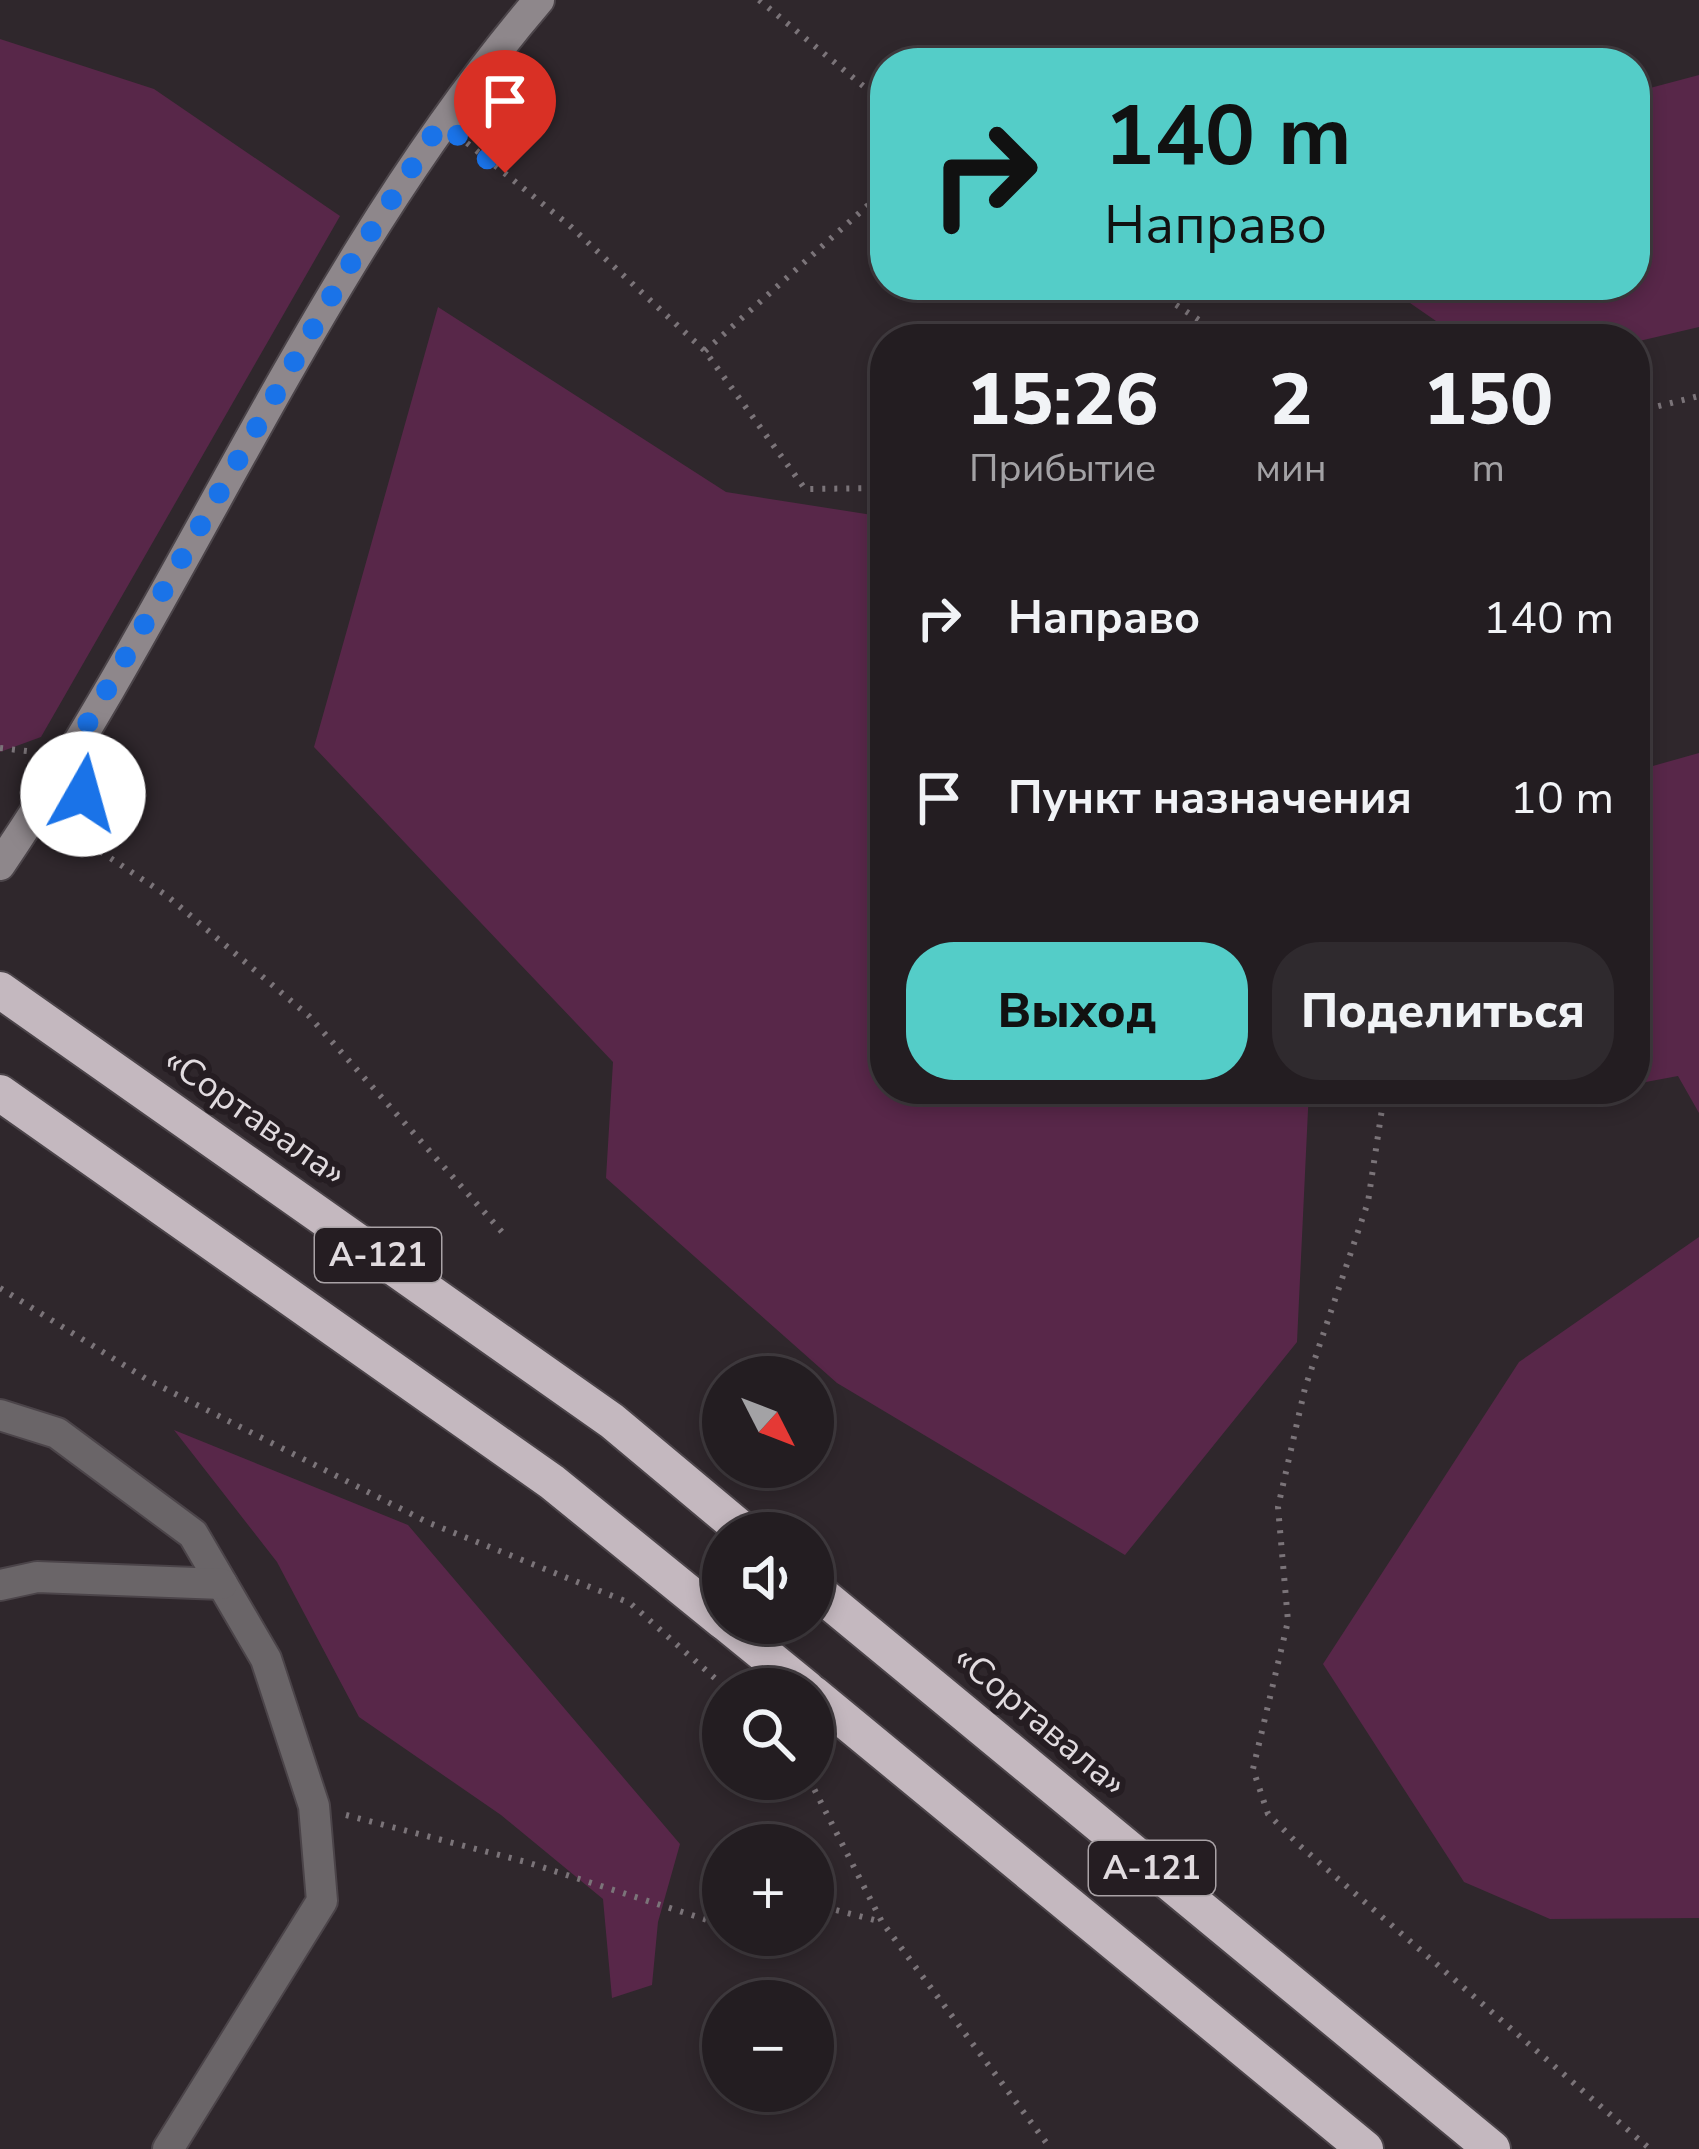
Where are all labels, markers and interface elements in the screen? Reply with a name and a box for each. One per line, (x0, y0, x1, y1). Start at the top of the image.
pin (454, 50, 556, 173)
icon: arrive (472, 68, 538, 134)
text: 140 m (1104, 79, 1352, 194)
icon: right (906, 96, 1062, 252)
text: Направо (1104, 188, 1327, 262)
text: 15:26 (967, 351, 1158, 449)
text: 2 (1269, 351, 1313, 449)
text: 150 (1423, 351, 1553, 449)
text: Прибытие (969, 442, 1156, 495)
text: мин (1255, 442, 1327, 495)
text: m (1472, 442, 1505, 495)
icon: right (906, 585, 972, 651)
text: Направо (1008, 588, 1200, 649)
text: 140 m (1483, 588, 1614, 649)
position arrow (20, 731, 146, 857)
icon: arrive (906, 765, 972, 831)
text: Пункт назначения (1008, 768, 1412, 829)
text: 10 m (1510, 768, 1614, 829)
button: Выход (906, 942, 1248, 1080)
button: Поделиться (1272, 942, 1614, 1080)
street label: «Сортавала» (154, 1036, 356, 1198)
road number: А-121 (315, 1228, 441, 1282)
north arrow (702, 1356, 834, 1488)
map controls (702, 1356, 834, 2112)
button: sound (702, 1512, 834, 1644)
street label: «Сортавала» (943, 1634, 1137, 1808)
button: search (702, 1668, 834, 1800)
button: + (702, 1824, 834, 1956)
road number: А-121 (1089, 1841, 1215, 1895)
button: − (702, 1980, 834, 2112)

